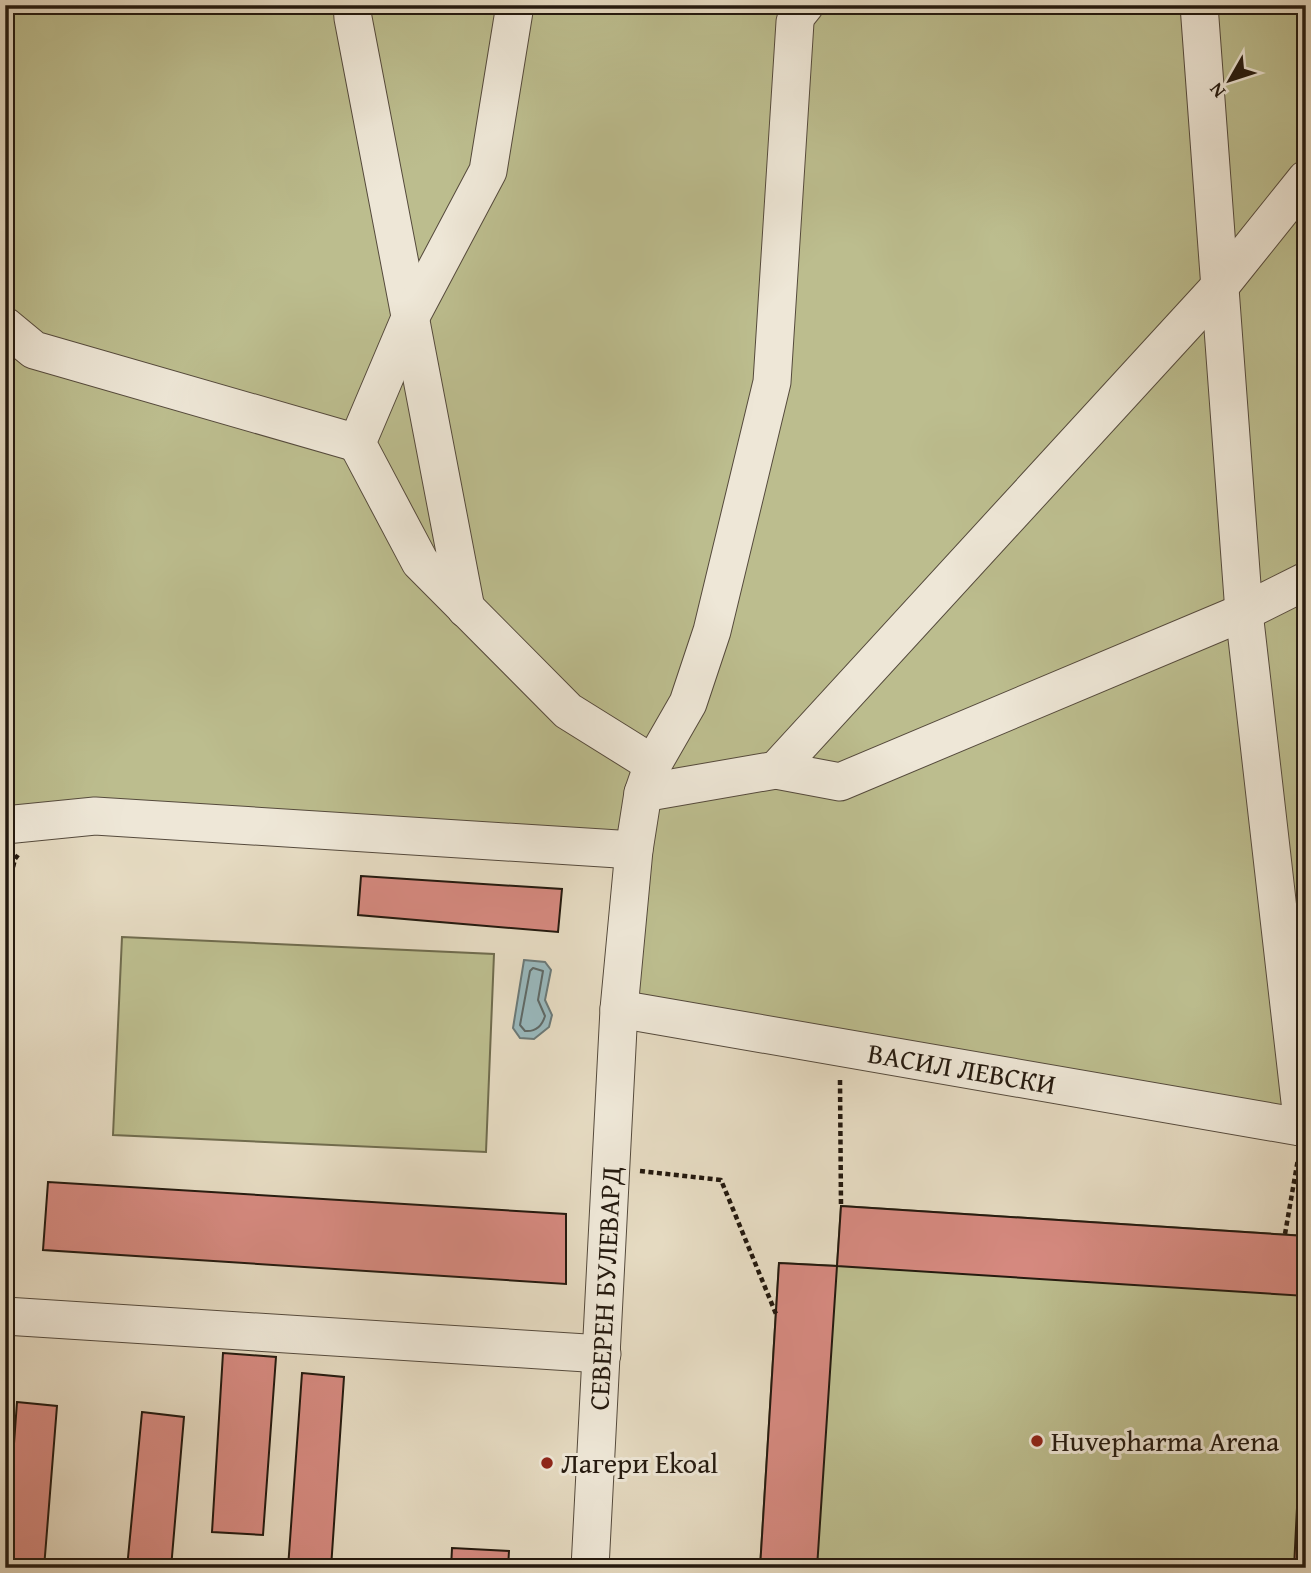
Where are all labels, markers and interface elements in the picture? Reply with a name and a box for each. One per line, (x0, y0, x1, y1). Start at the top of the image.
north arrow (1196, 46, 1266, 116)
text: N (1202, 77, 1232, 104)
street label: ВАСИЛ ЛЕВСКИ (865, 1031, 1059, 1104)
street label: СЕВЕРЕН БУЛЕВАРД (577, 1165, 631, 1411)
place label: Huvepharma Arena (1051, 1420, 1280, 1461)
marker: Huvepharma Arena (1029, 1433, 1045, 1449)
place label: Лагери Ekoal (561, 1442, 718, 1483)
marker: Лагери Ekoal (539, 1455, 555, 1471)

